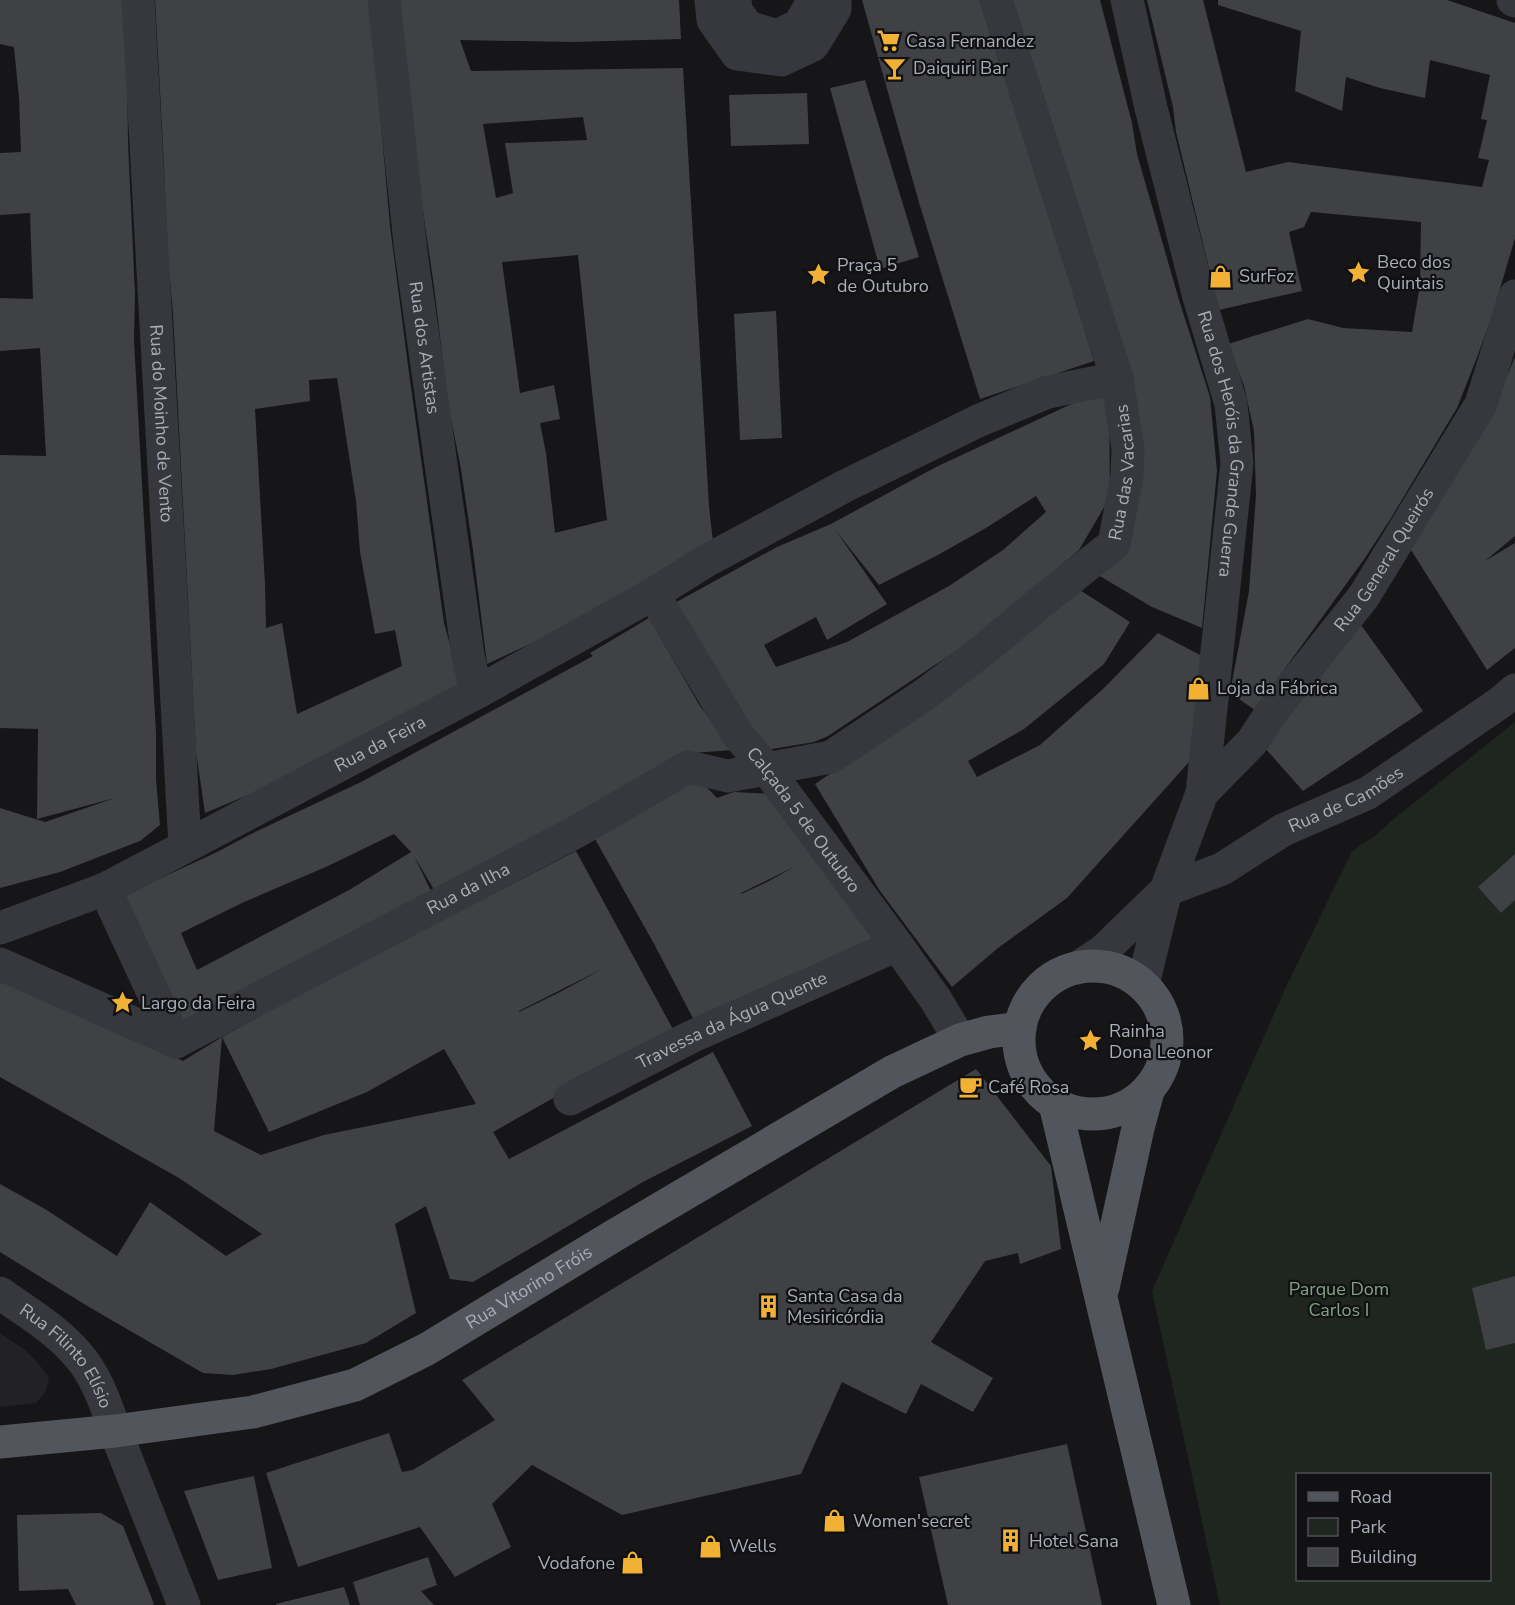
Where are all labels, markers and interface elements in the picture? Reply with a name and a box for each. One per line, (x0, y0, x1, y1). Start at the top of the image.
supermarket icon: Casa Fernandez (875, 28, 901, 54)
place label: Casa Fernandez (906, 29, 1034, 53)
bar icon: Daiquiri Bar (882, 55, 908, 81)
place label: Daiquiri Bar (913, 56, 1009, 80)
place label: Beco dos Quintais (1377, 250, 1451, 295)
place label: Praça 5 de Outubro (837, 253, 929, 298)
place icon: Beco dos Quintais (1346, 259, 1372, 285)
place icon: Praça 5 de Outubro (806, 262, 832, 288)
shop icon: SurFoz (1208, 263, 1234, 289)
place label: SurFoz (1239, 264, 1294, 288)
street label: Rua dos Artistas (403, 280, 446, 416)
street label: Rua dos Heróis da Grande Guerra (1192, 308, 1249, 579)
street label: Rua do Moinho de Vento (144, 324, 179, 523)
street label: Rua das Vacarias (1103, 403, 1140, 542)
street label: Rua General Queirós (1328, 483, 1439, 637)
shop icon: Loja da Fábrica (1186, 675, 1212, 701)
place label: Loja da Fábrica (1217, 676, 1338, 700)
street label: Rua da Feira (330, 710, 430, 778)
street label: Calçada 5 de Outubro (741, 742, 866, 898)
street label: Rua de Camões (1285, 760, 1408, 838)
street label: Rua da Ilha (422, 857, 514, 920)
street label: Travessa da Água Quente (632, 966, 831, 1075)
place icon: Largo da Feira (110, 990, 136, 1016)
place label: Largo da Feira (141, 991, 256, 1015)
place label: Rainha Dona Leonor (1109, 1019, 1213, 1064)
place icon: Rainha Dona Leonor (1078, 1028, 1104, 1054)
cafe icon: Café Rosa (957, 1074, 983, 1100)
place label: Café Rosa (988, 1075, 1069, 1099)
street label: Rua Vitorino Fróis (461, 1240, 597, 1335)
park label: Parque Dom Carlos I (1289, 1277, 1389, 1322)
place label: Santa Casa da Mesiricórdia (787, 1284, 903, 1329)
building icon: Santa Casa da Mesiricórdia (756, 1293, 782, 1319)
street label: Rua Filinto Elísio (15, 1298, 118, 1412)
legend (1296, 1473, 1491, 1581)
text: Road (1350, 1485, 1392, 1509)
shop icon: Women'secret (822, 1508, 848, 1534)
place label: Women'secret (853, 1509, 970, 1533)
text: Park (1350, 1515, 1387, 1539)
building icon: Hotel Sana (998, 1528, 1024, 1554)
place label: Hotel Sana (1029, 1529, 1119, 1553)
shop icon: Wells (698, 1533, 724, 1559)
place label: Wells (729, 1534, 777, 1558)
text: Building (1350, 1545, 1417, 1569)
shop icon: Vodafone (620, 1550, 646, 1576)
place label: Vodafone (537, 1551, 615, 1575)

